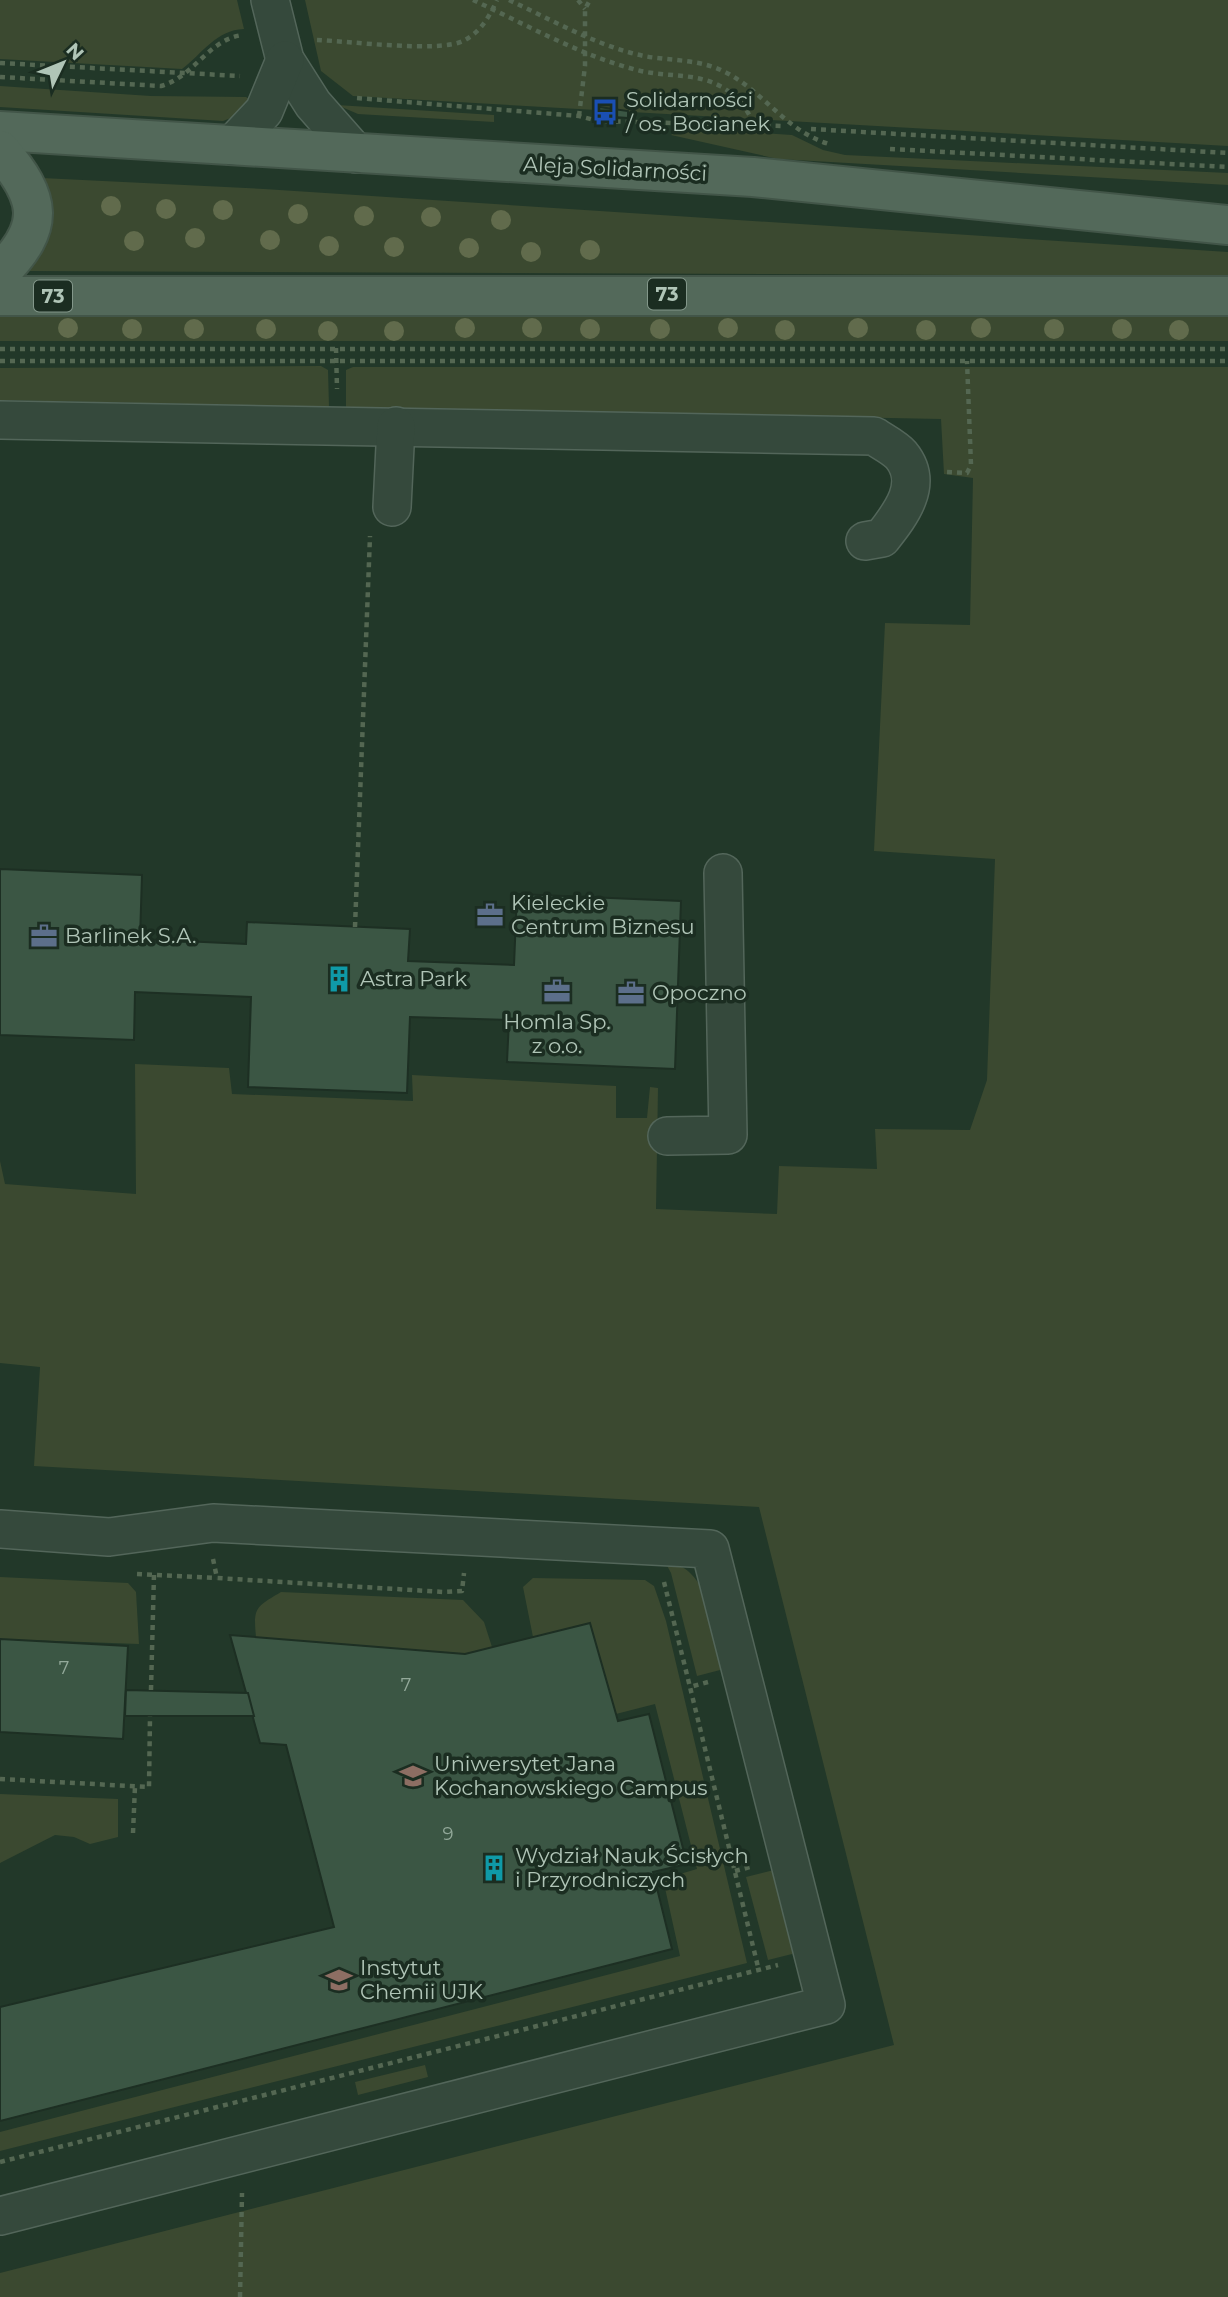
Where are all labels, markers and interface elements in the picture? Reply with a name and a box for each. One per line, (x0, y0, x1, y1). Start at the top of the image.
north arrow (28, 28, 98, 98)
text: N (61, 38, 89, 65)
place label: Solidarności / os. Bocianek (625, 87, 770, 136)
bus stop icon: Solidarności / os. Bocianek (590, 97, 620, 127)
street label: Aleja Solidarności (522, 151, 708, 186)
road number: 73 (648, 278, 686, 310)
road number: 73 (34, 280, 72, 312)
place label: Kieleckie Centrum Biznesu (511, 890, 695, 939)
office icon: Kieleckie Centrum Biznesu (475, 900, 505, 930)
office icon: Barlinek S.A. (29, 921, 59, 951)
place label: Barlinek S.A. (65, 923, 196, 948)
building icon: Astra Park (324, 964, 354, 994)
place label: Astra Park (360, 966, 468, 991)
office icon: Homla Sp. z o.o. (542, 976, 572, 1006)
office icon: Opoczno (616, 978, 646, 1008)
place label: Opoczno (652, 980, 747, 1005)
place label: Homla Sp. z o.o. (503, 1009, 611, 1058)
house number: 7 (59, 1657, 69, 1679)
house number: 7 (401, 1674, 411, 1696)
place label: Uniwersytet Jana Kochanowskiego Campus (434, 1751, 707, 1800)
school or university icon: Uniwersytet Jana Kochanowskiego Campus (398, 1761, 428, 1791)
house number: 9 (443, 1823, 454, 1845)
place label: Wydział Nauk Ścisłych i Przyrodniczych (515, 1843, 749, 1892)
building icon: Wydział Nauk Ścisłych i Przyrodniczych (479, 1853, 509, 1883)
place label: Instytut Chemii UJK (360, 1955, 483, 2004)
school or university icon: Instytut Chemii UJK (324, 1965, 354, 1995)

